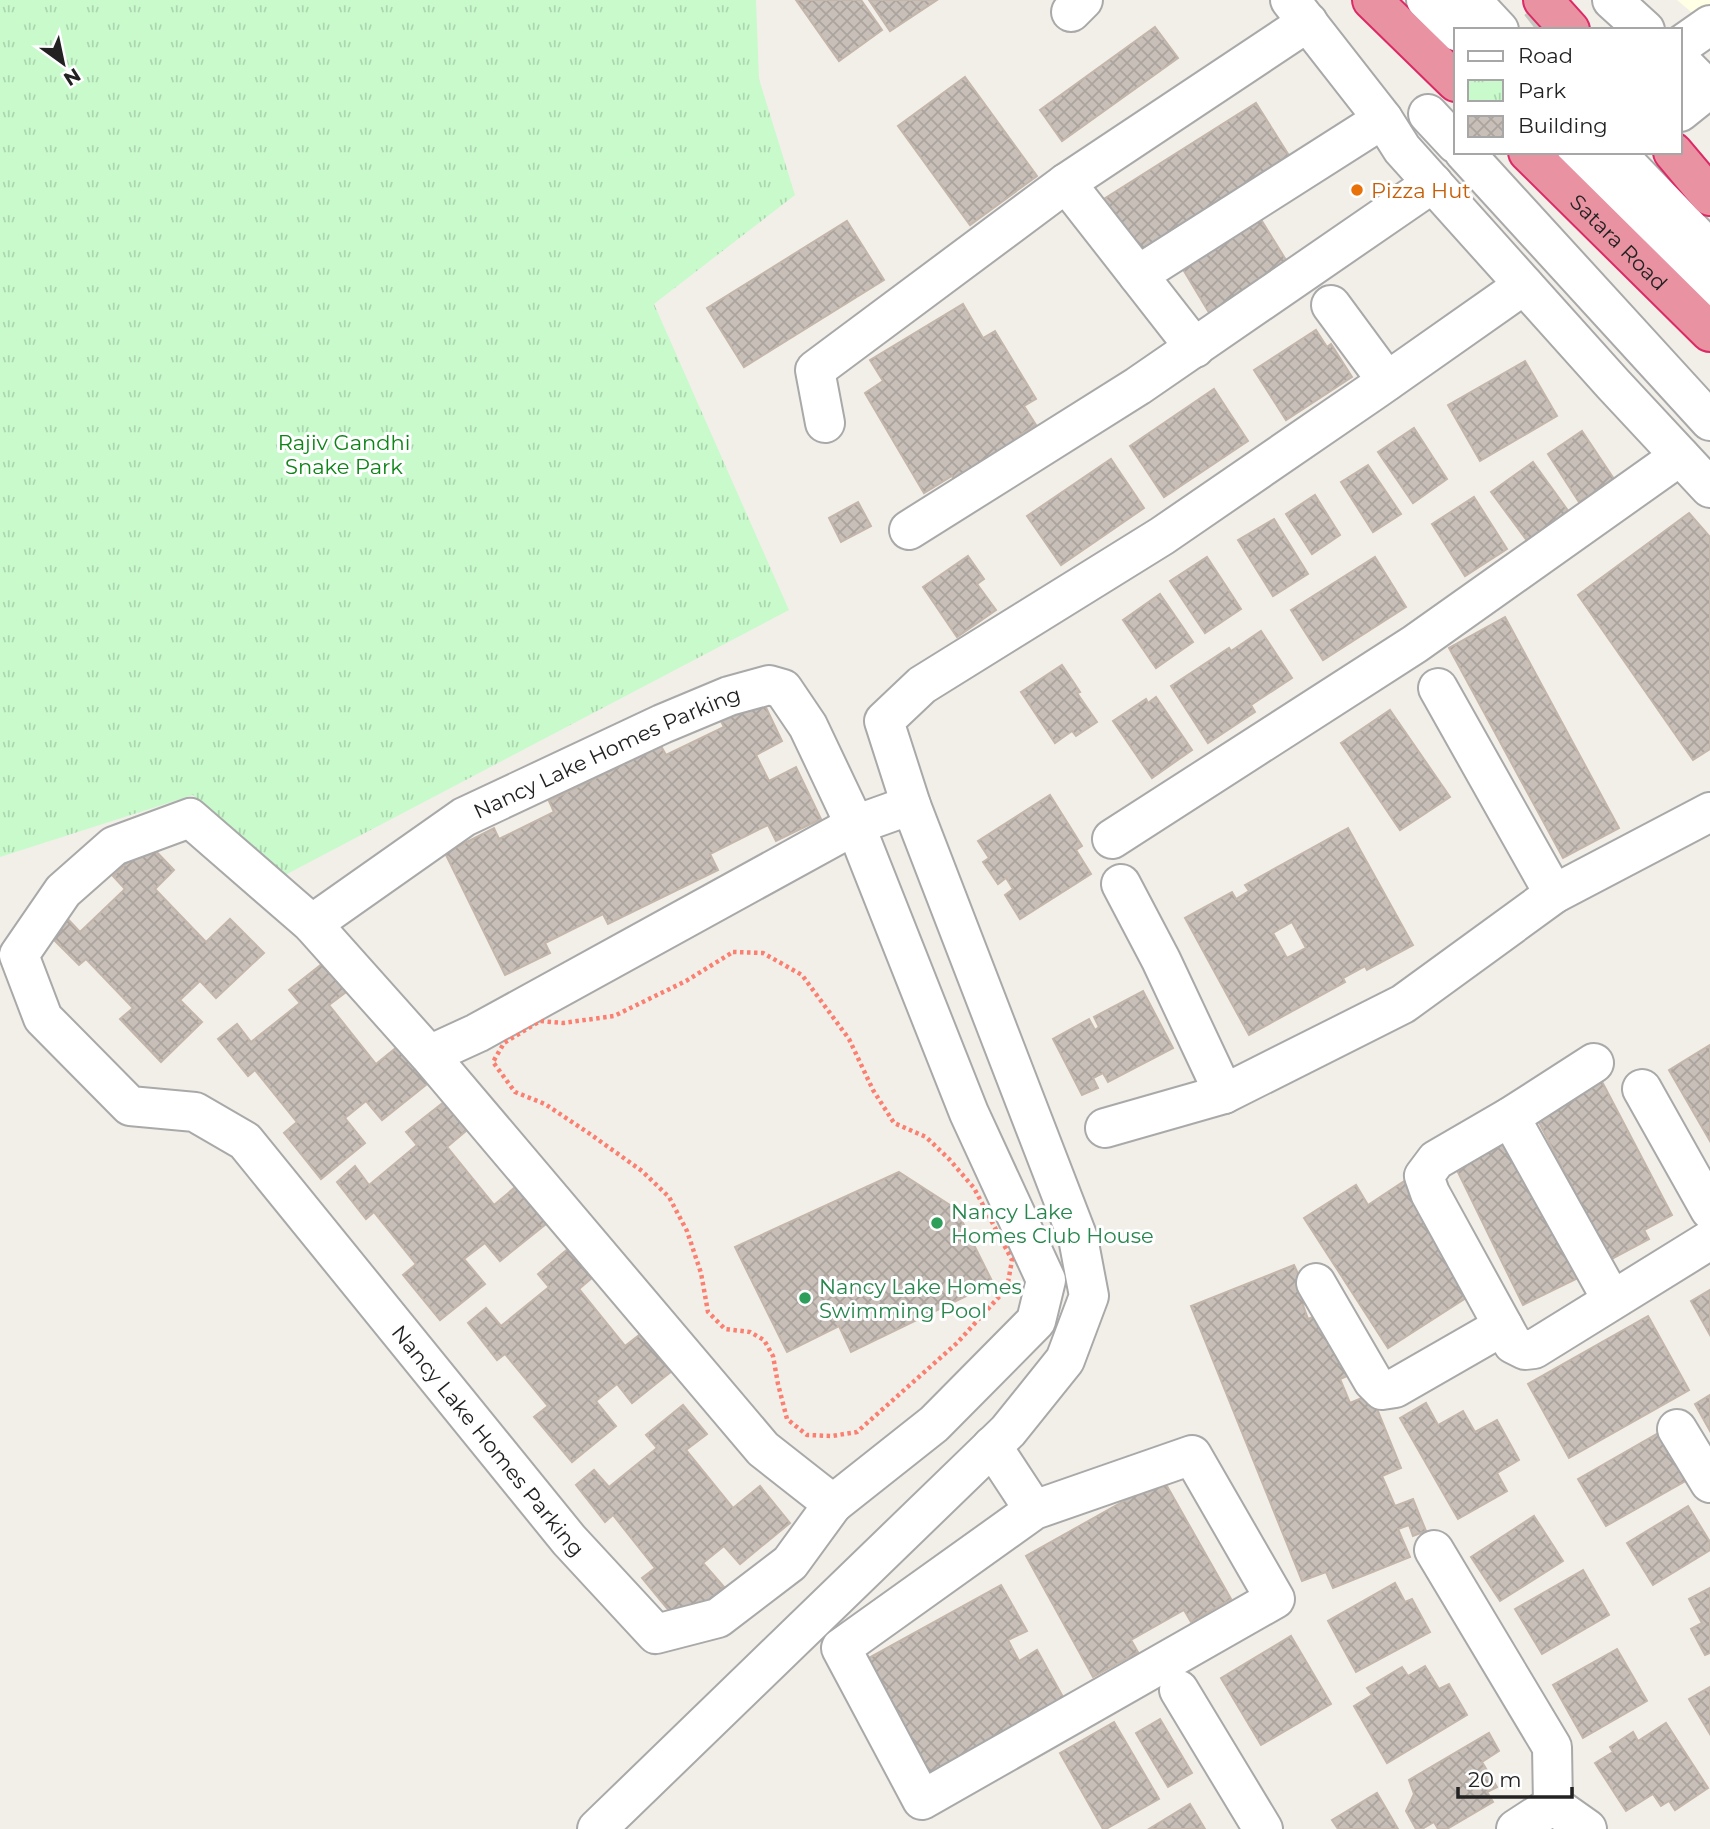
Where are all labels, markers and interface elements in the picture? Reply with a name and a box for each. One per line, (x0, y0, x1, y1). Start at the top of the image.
north arrow (28, 28, 98, 98)
legend (1454, 28, 1682, 154)
text: Road (1518, 43, 1573, 68)
text: N (59, 63, 85, 91)
text: Park (1518, 78, 1566, 103)
text: Building (1518, 113, 1608, 138)
place label: Pizza Hut (1371, 178, 1471, 203)
marker: Pizza Hut (1349, 182, 1365, 198)
street label: Satara Road (1565, 189, 1673, 295)
park label: Rajiv Gandhi Snake Park (278, 430, 410, 479)
street label: Nancy Lake Homes Parking (469, 681, 743, 823)
place label: Nancy Lake Homes Club House (951, 1199, 1154, 1248)
marker: Nancy Lake Homes Club House (929, 1215, 945, 1231)
place label: Nancy Lake Homes Swimming Pool (819, 1274, 1022, 1323)
marker: Nancy Lake Homes Swimming Pool (797, 1290, 813, 1306)
street label: Nancy Lake Homes Parking (387, 1320, 590, 1561)
scale bar (1458, 1756, 1572, 1800)
text: 20 m (1468, 1767, 1522, 1792)

